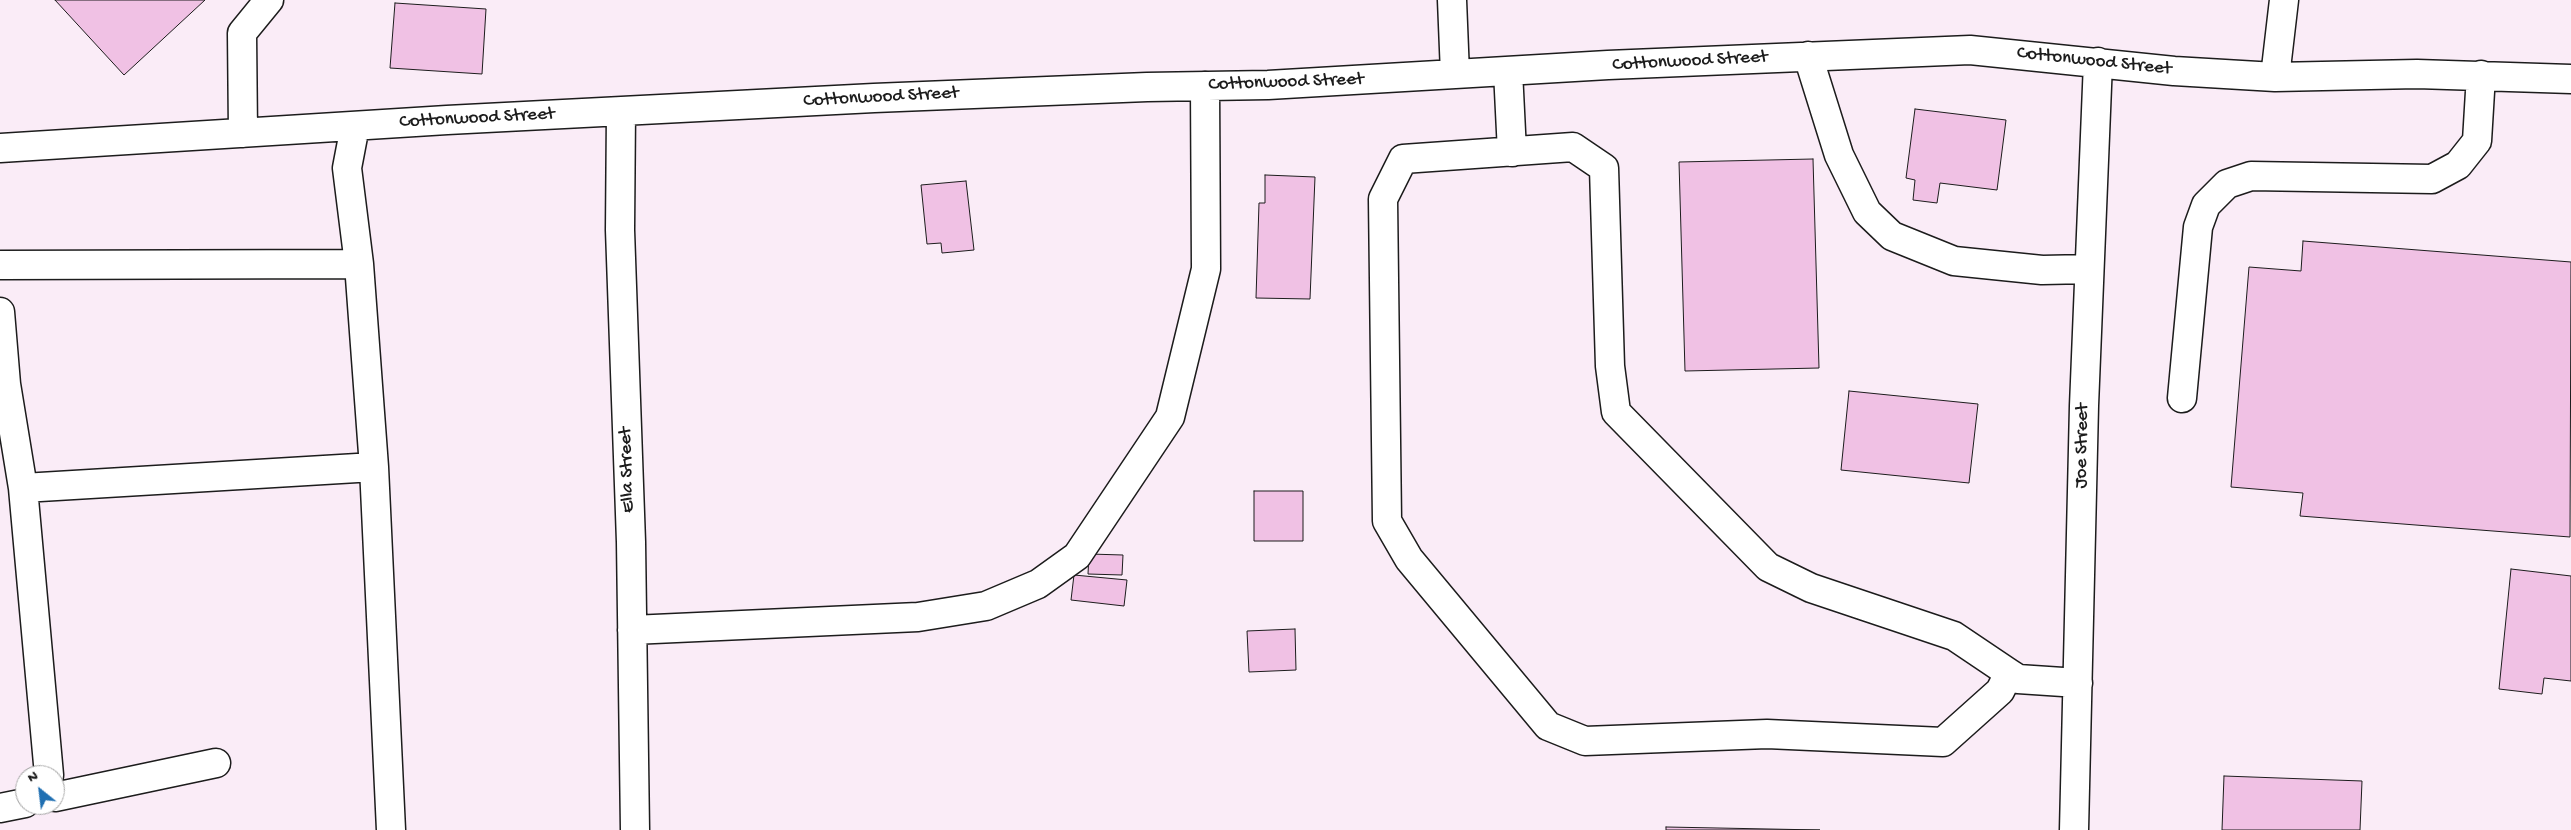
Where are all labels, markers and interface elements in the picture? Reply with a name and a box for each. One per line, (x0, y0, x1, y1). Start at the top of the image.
street label: Cottonwood Street (2016, 43, 2172, 81)
street label: Cottonwood Street (1612, 47, 1768, 77)
street label: Cottonwood Street (1208, 69, 1364, 97)
street label: Cottonwood Street (803, 83, 959, 113)
street label: Cottonwood Street (399, 104, 555, 134)
street label: Joe Street (2071, 403, 2095, 489)
street label: Ella Street (615, 427, 641, 513)
north arrow (15, 765, 65, 815)
text: N (25, 768, 41, 787)

